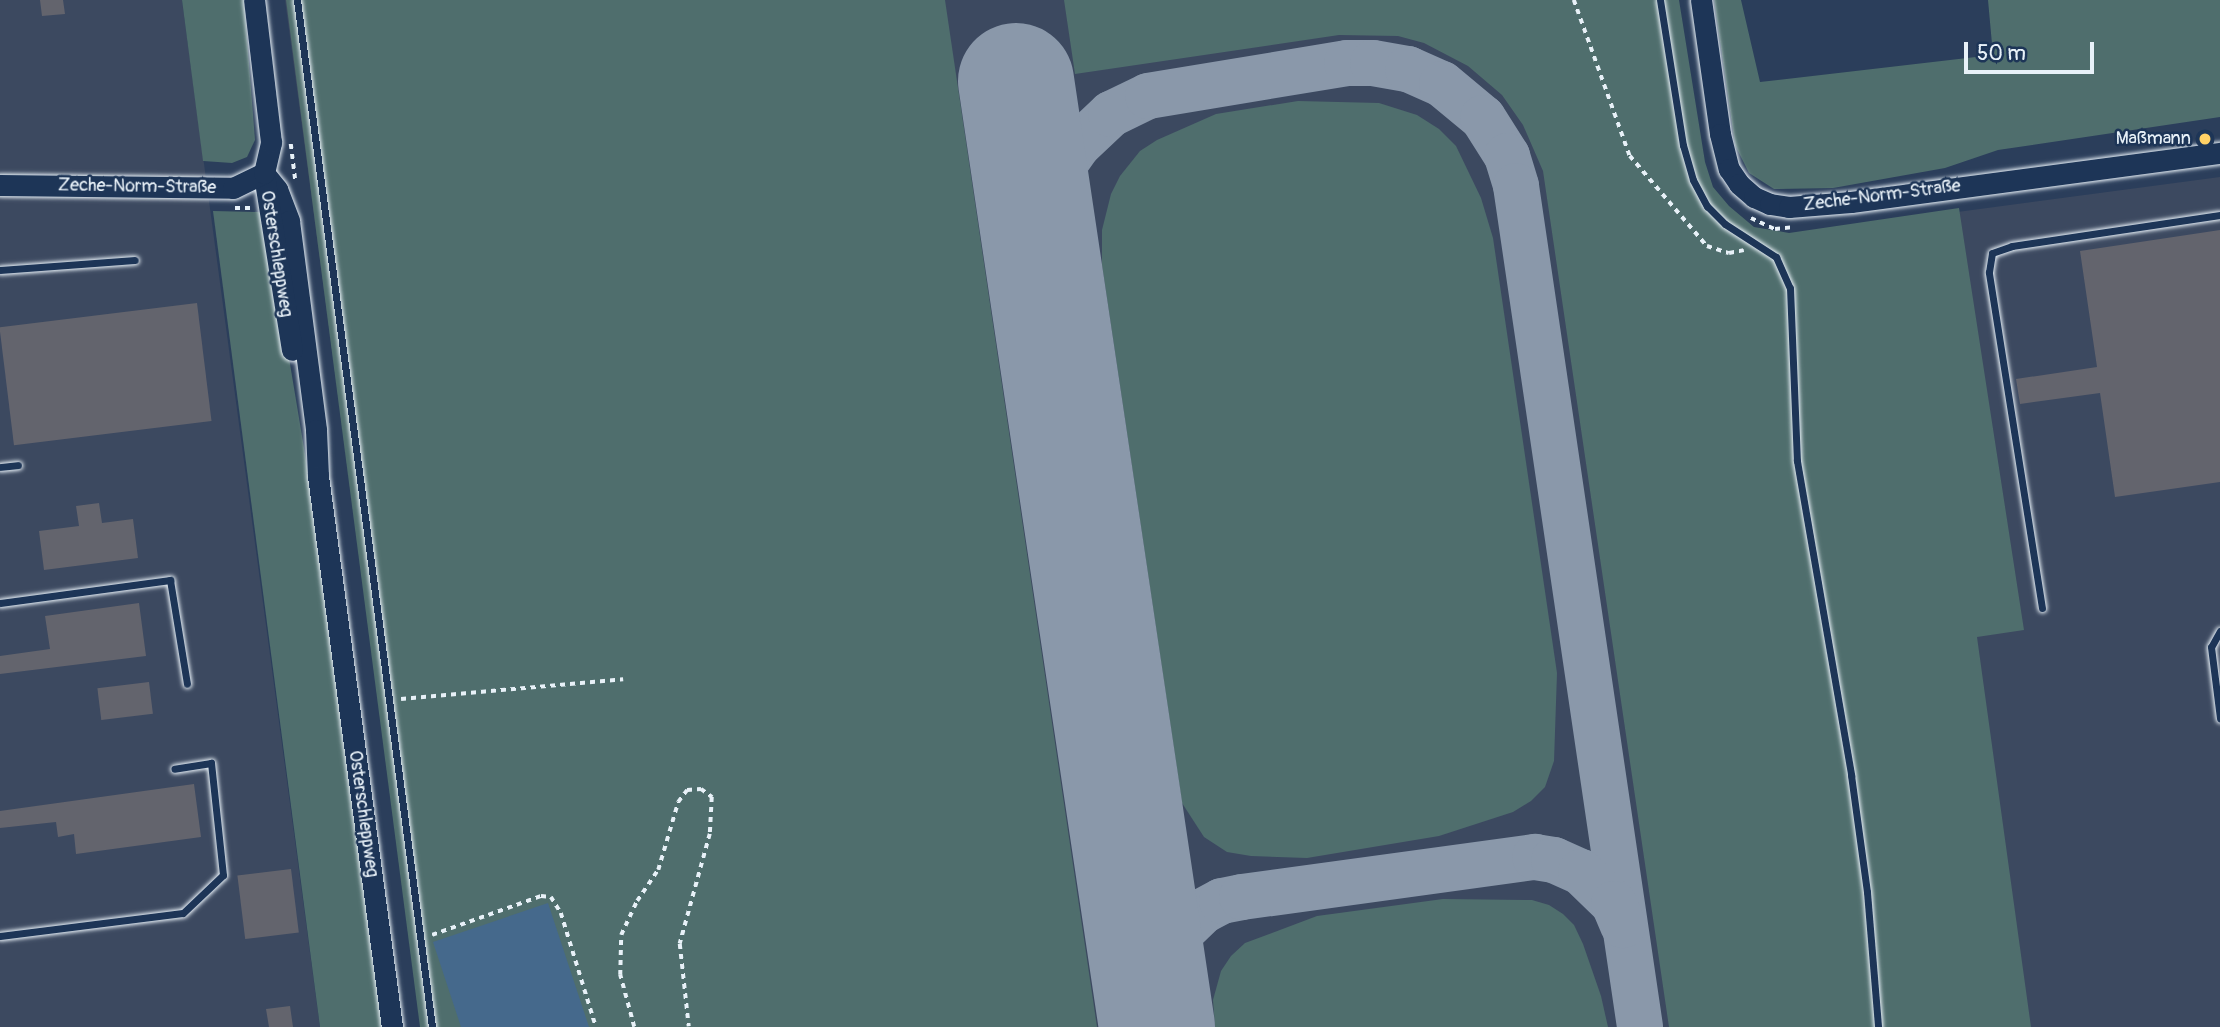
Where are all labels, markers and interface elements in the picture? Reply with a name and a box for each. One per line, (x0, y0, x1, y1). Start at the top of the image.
scale bar (1968, 28, 2098, 72)
text: 50 m (1977, 40, 2026, 67)
place label: Maßmann (2116, 128, 2191, 150)
marker: Maßmann (2197, 131, 2213, 147)
street label: Zeche-Norm-Straße (58, 175, 216, 199)
street label: Zeche-Norm-Straße (1802, 176, 1962, 216)
street label: Osterschleppweg (255, 189, 297, 319)
street label: Osterschleppweg (343, 749, 383, 879)

